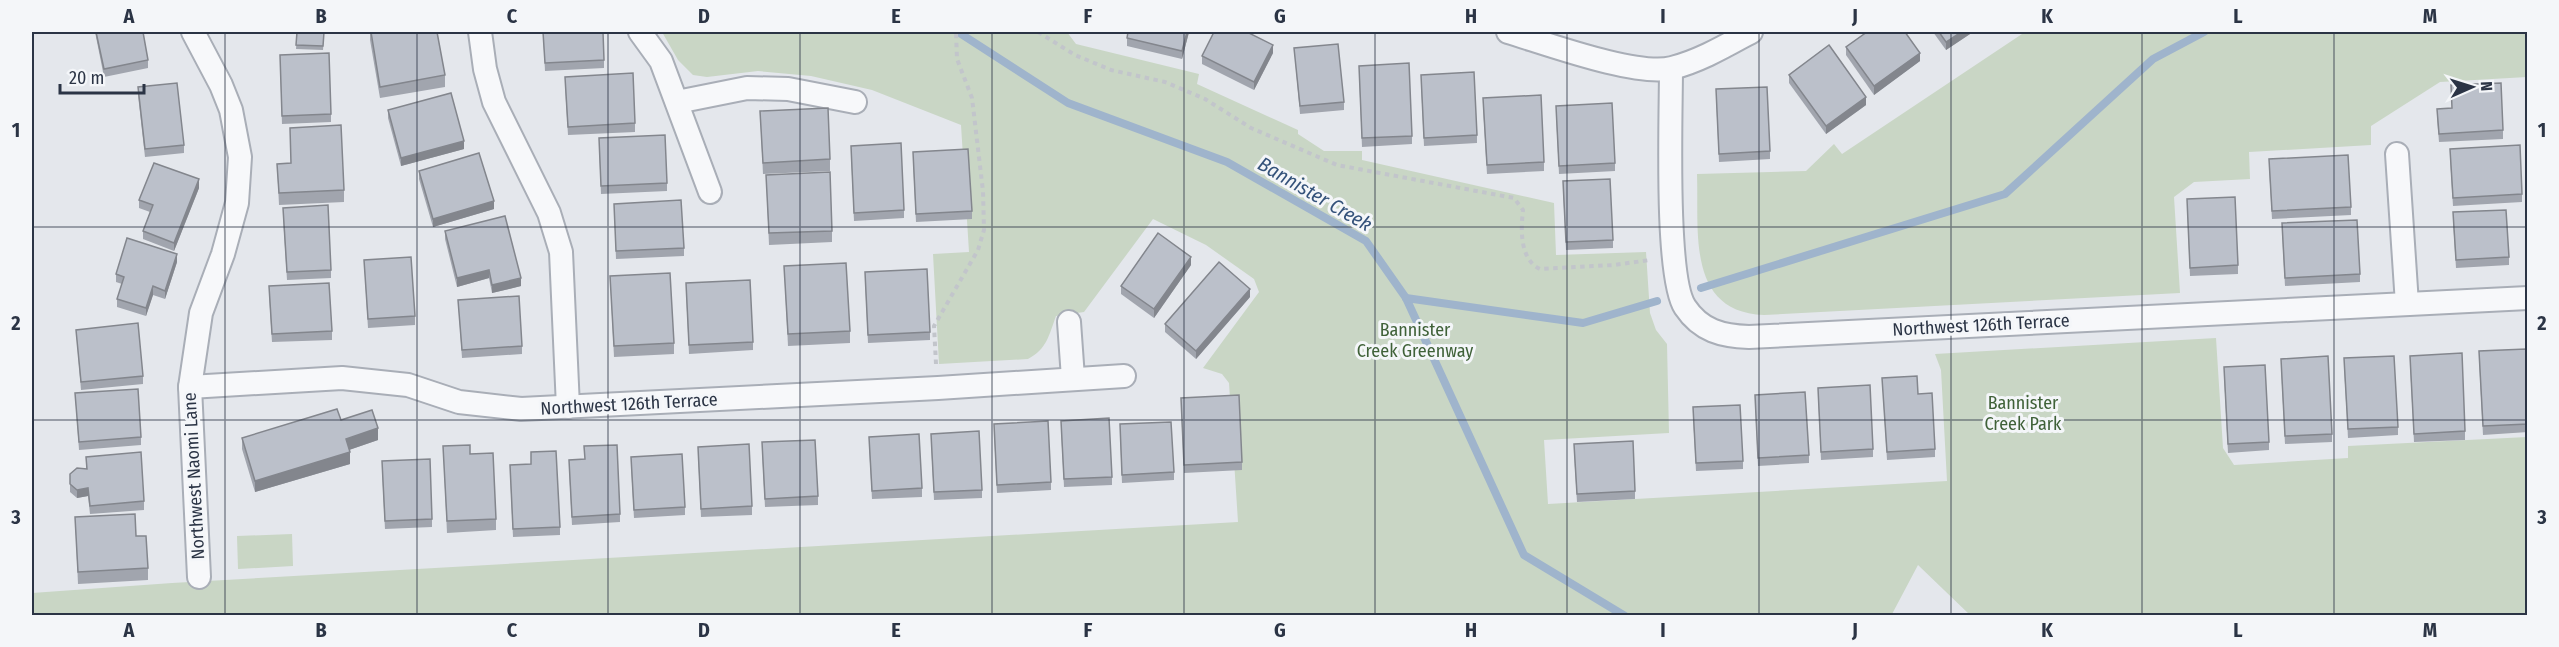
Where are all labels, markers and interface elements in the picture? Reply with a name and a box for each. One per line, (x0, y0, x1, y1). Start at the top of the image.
text: A (123, 4, 136, 28)
text: B (315, 4, 327, 28)
text: C (507, 4, 518, 28)
text: D (698, 4, 710, 28)
text: E (891, 4, 901, 28)
text: F (1084, 4, 1093, 28)
text: G (1274, 4, 1286, 28)
text: H (1465, 4, 1477, 28)
text: I (1660, 4, 1666, 28)
text: J (1851, 4, 1858, 28)
text: K (2041, 4, 2053, 28)
text: L (2233, 4, 2243, 28)
text: M (2423, 4, 2437, 28)
scale bar (60, 57, 144, 95)
north arrow (2442, 57, 2502, 117)
text: 20 m (69, 67, 104, 89)
text: N (2477, 81, 2496, 92)
text: 1 (12, 118, 20, 142)
text: 1 (2538, 118, 2546, 142)
water label: Bannister Creek (1254, 152, 1376, 236)
street label: Northwest 126th Terrace (1892, 309, 2070, 341)
text: 2 (10, 311, 21, 335)
text: 2 (2536, 311, 2547, 335)
park label: Bannister Creek Greenway (1357, 319, 1473, 362)
street label: Northwest 126th Terrace (540, 388, 718, 420)
street label: Northwest Naomi Lane (179, 392, 209, 560)
park label: Bannister Creek Park (1984, 392, 2062, 435)
text: 3 (10, 505, 21, 529)
text: 3 (2536, 505, 2547, 529)
text: A (123, 618, 136, 642)
text: B (315, 618, 327, 642)
text: C (507, 618, 518, 642)
text: D (698, 618, 710, 642)
text: E (891, 618, 901, 642)
text: F (1084, 618, 1093, 642)
text: G (1274, 618, 1286, 642)
text: H (1465, 618, 1477, 642)
text: I (1660, 618, 1666, 642)
text: J (1851, 618, 1858, 642)
text: K (2041, 618, 2053, 642)
text: L (2233, 618, 2243, 642)
text: M (2423, 618, 2437, 642)

